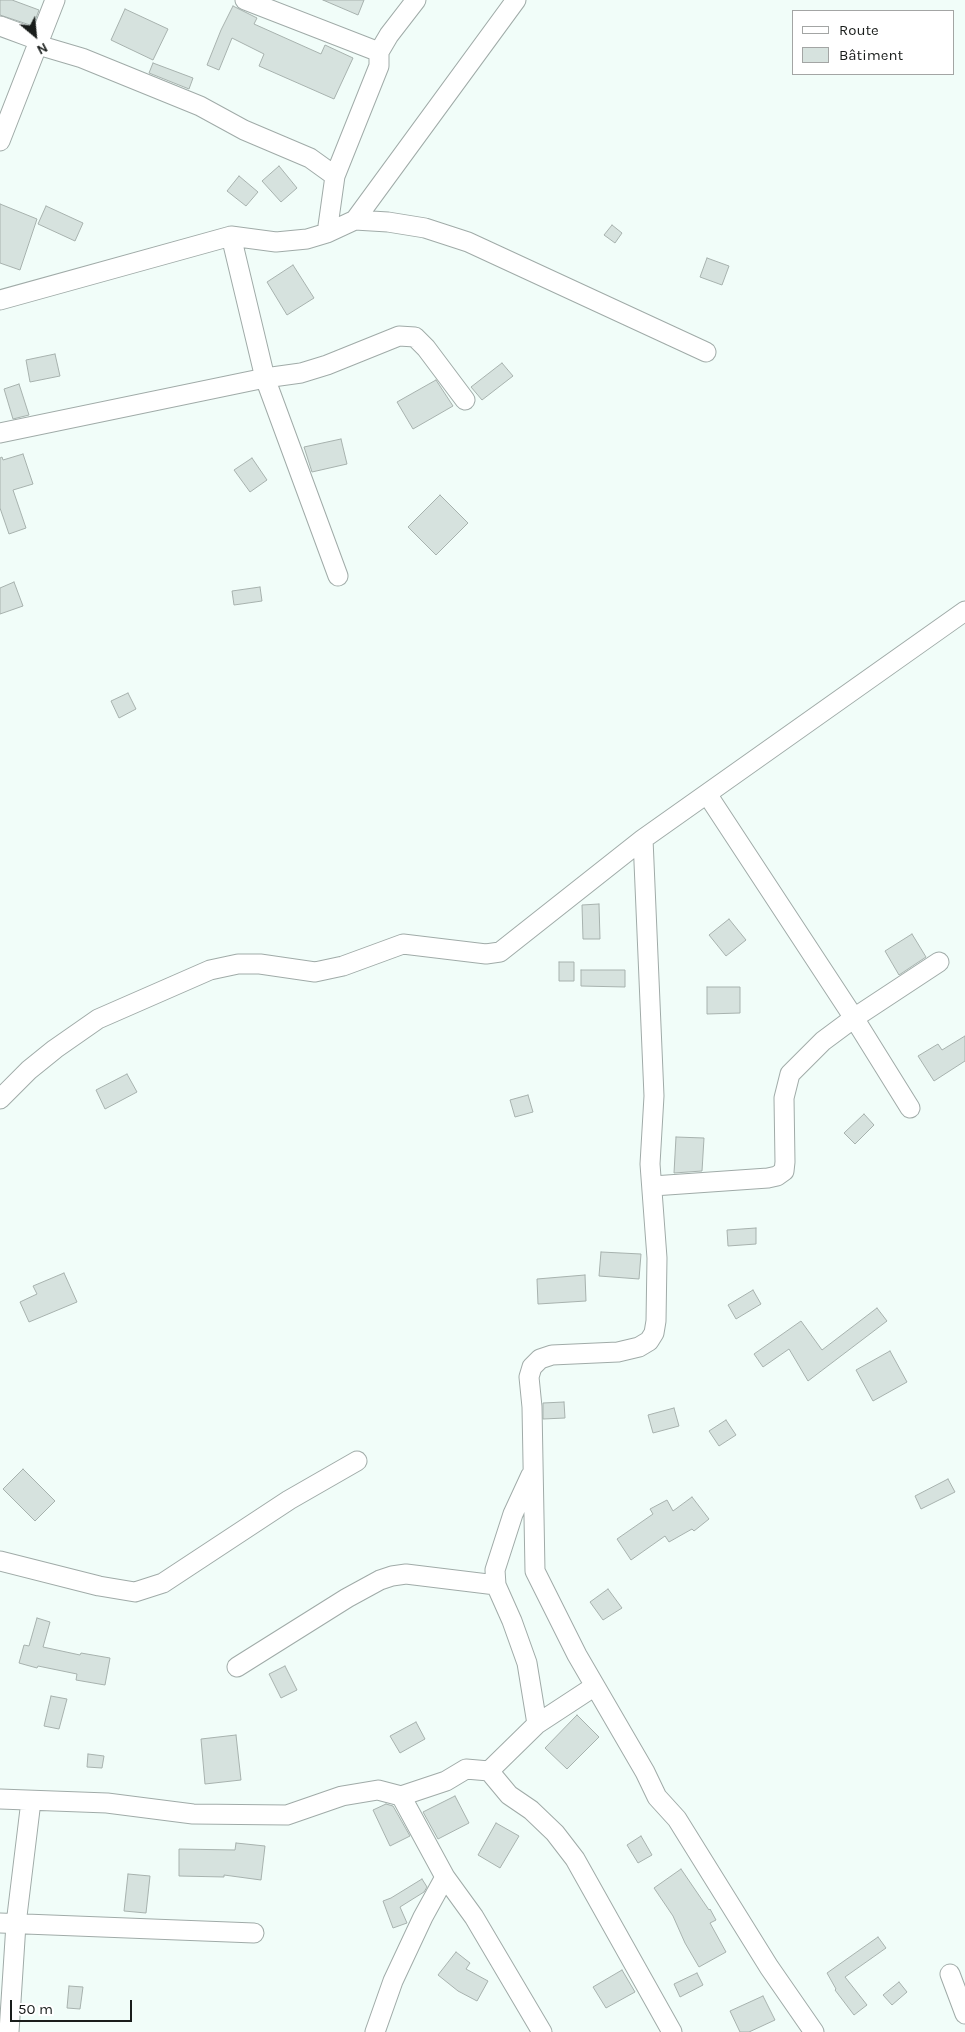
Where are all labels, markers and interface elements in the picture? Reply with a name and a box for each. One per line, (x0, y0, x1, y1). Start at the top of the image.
north arrow (10, 10, 60, 60)
legend (792, 10, 955, 75)
text: Route (839, 21, 879, 39)
text: N (34, 39, 51, 59)
text: Bâtiment (839, 46, 903, 64)
scale bar (12, 1990, 135, 2022)
text: 50 m (18, 2000, 53, 2018)

